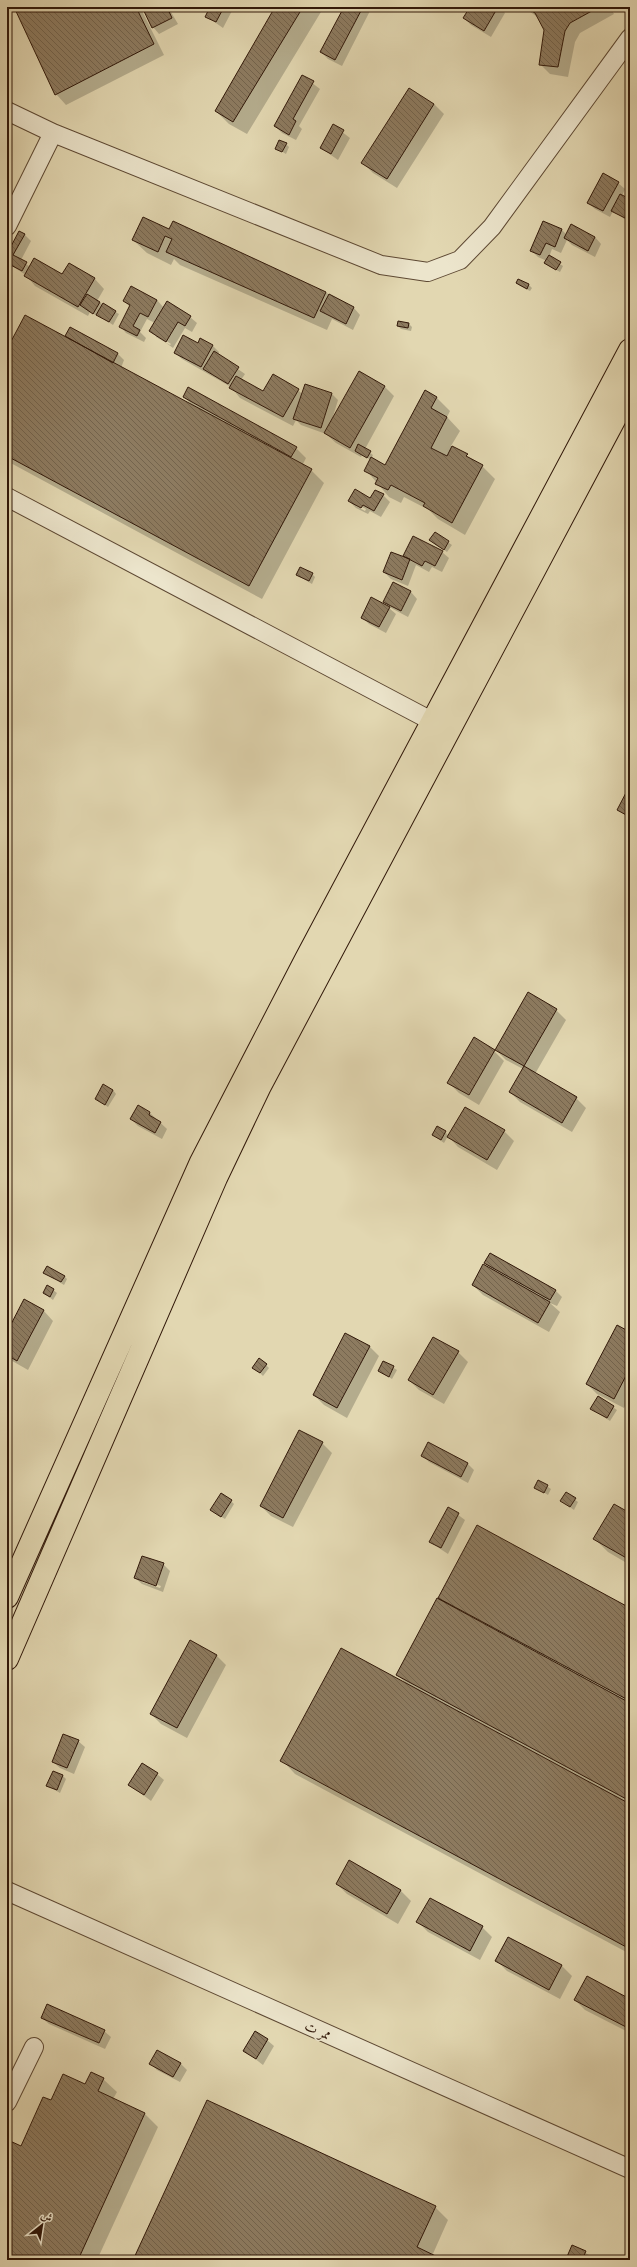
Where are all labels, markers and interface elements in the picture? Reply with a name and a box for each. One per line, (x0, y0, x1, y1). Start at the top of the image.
street label: ممر ت (301, 2017, 334, 2046)
north arrow (22, 2205, 62, 2245)
text: ش (38, 2208, 55, 2227)

